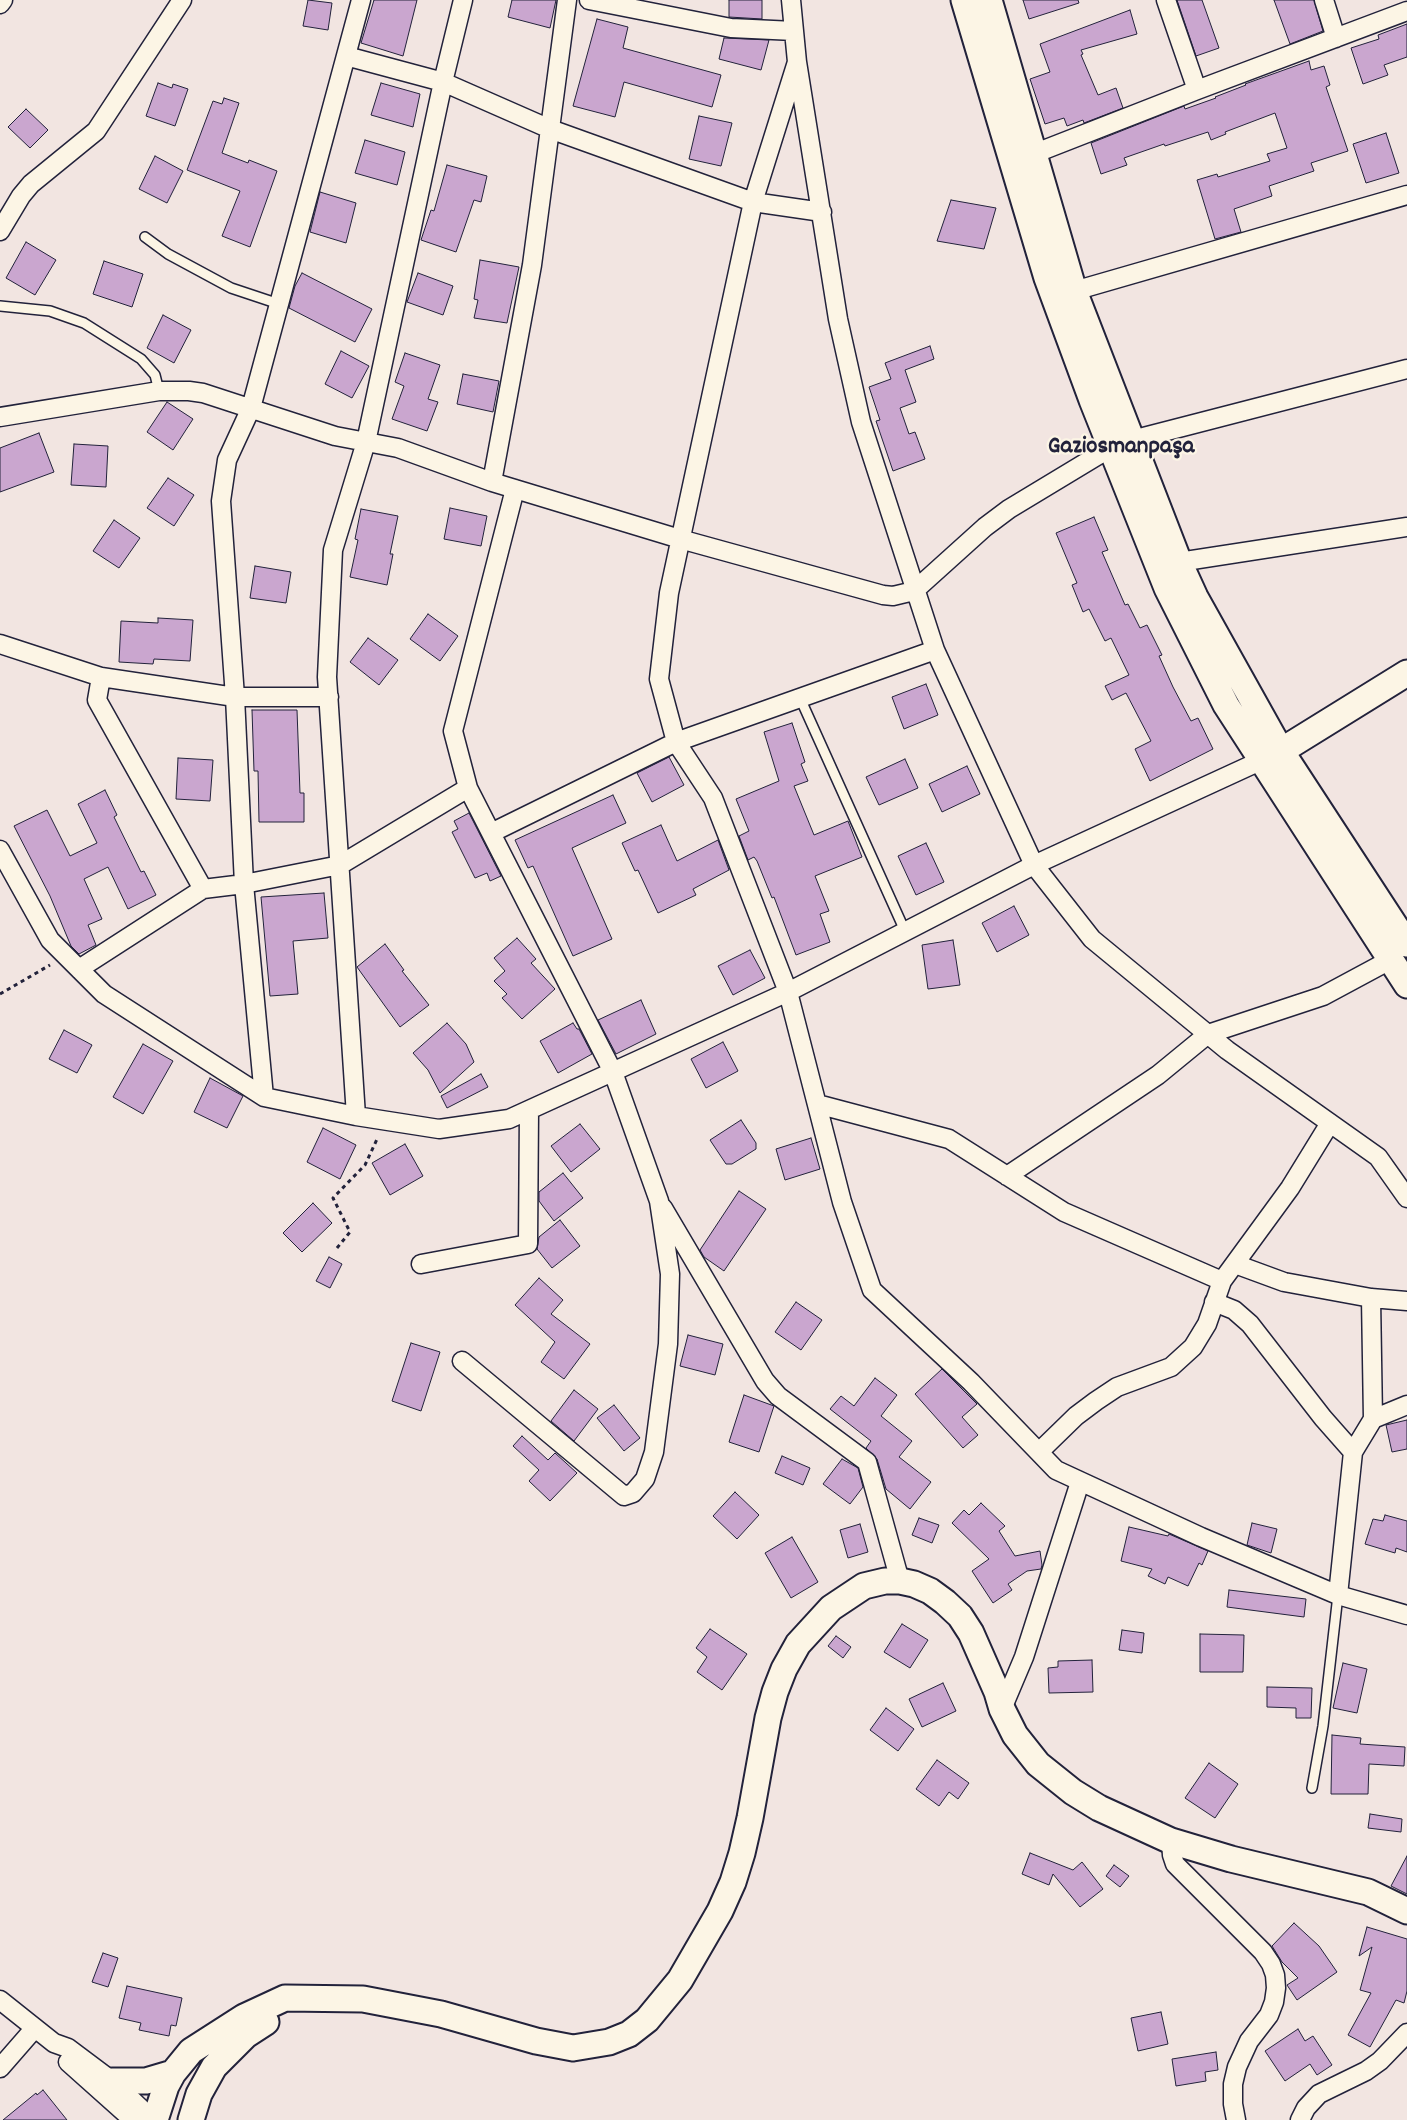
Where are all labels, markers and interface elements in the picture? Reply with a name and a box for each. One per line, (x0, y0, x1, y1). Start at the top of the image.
district label: Gaziosmanpaşa (1048, 434, 1194, 464)

